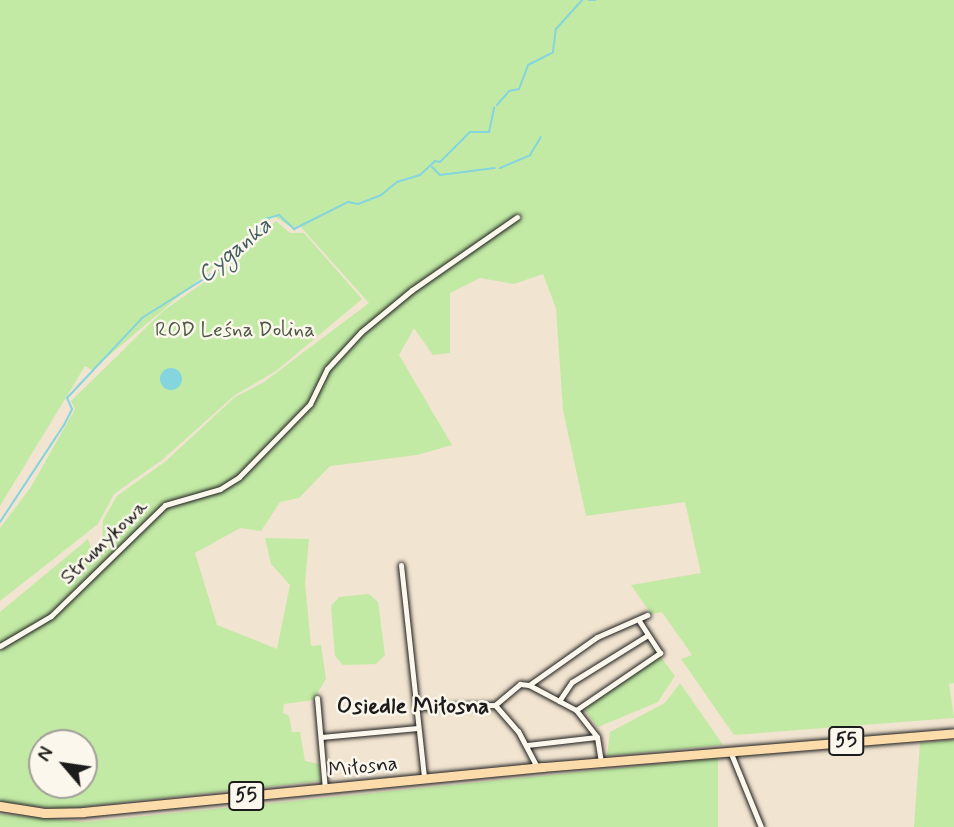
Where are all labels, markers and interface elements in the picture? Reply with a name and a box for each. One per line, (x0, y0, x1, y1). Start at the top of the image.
water label: Cyganka (193, 212, 277, 290)
park label: ROD Leśna Dolina (154, 317, 316, 343)
street label: Strumykowa (55, 494, 153, 590)
district label: Osiedle Miłosna (337, 693, 489, 721)
road number: 55 (827, 726, 865, 756)
north arrow (28, 729, 98, 799)
text: N (32, 743, 60, 766)
street label: Miłosna (327, 751, 399, 783)
road number: 55 (227, 780, 265, 811)

